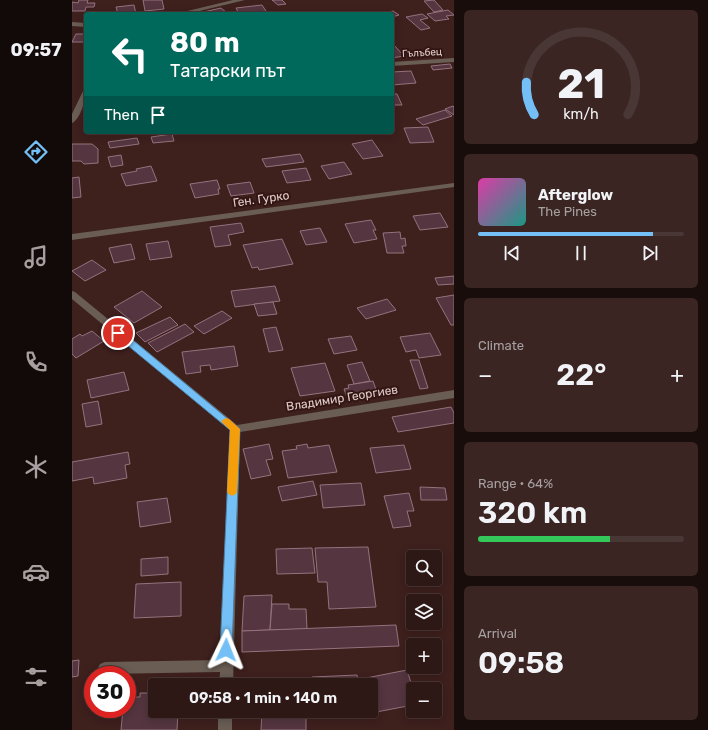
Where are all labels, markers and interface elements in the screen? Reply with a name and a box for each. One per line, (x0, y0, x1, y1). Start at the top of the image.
text: 80 m (170, 26, 240, 59)
icon: left (104, 28, 156, 80)
text: 09:57 (11, 39, 61, 61)
street label: Гълъбец (402, 46, 442, 60)
text: 21 (557, 59, 605, 108)
text: Татарски път (170, 60, 285, 82)
icon: arrive (147, 104, 169, 126)
text: Then (104, 106, 139, 124)
text: km/h (563, 106, 599, 123)
icon: directions (22, 138, 50, 166)
text: Afterglow (538, 186, 613, 204)
street label: Ген. Гурко (232, 188, 290, 210)
text: The Pines (538, 204, 597, 219)
icon: previous (501, 242, 523, 264)
icon: pause (570, 242, 592, 264)
icon: next (639, 242, 661, 264)
icon: music (22, 243, 50, 271)
pin (101, 316, 135, 350)
icon: arrive (107, 322, 129, 344)
text: Climate (478, 338, 524, 353)
icon: phone (22, 348, 50, 376)
text: 22° (556, 357, 606, 393)
text: − (478, 362, 492, 389)
text: + (670, 362, 684, 389)
street label: Владимир Георгиев (285, 382, 399, 414)
icon: climate (22, 453, 50, 481)
text: Range · 64% (478, 476, 553, 491)
text: 320 km (478, 495, 587, 531)
map controls (406, 550, 442, 718)
button: search (406, 550, 442, 586)
icon: car (22, 558, 50, 586)
button: layers (406, 594, 442, 630)
text: Arrival (478, 626, 517, 641)
position arrow (205, 629, 247, 671)
button: + (406, 638, 442, 674)
text: 09:58 (478, 645, 564, 681)
icon: filters (22, 663, 50, 691)
speed limit sign: 30 (84, 666, 136, 718)
button: − (406, 682, 442, 718)
text: 09:58 · 1 min · 140 m (189, 689, 337, 707)

